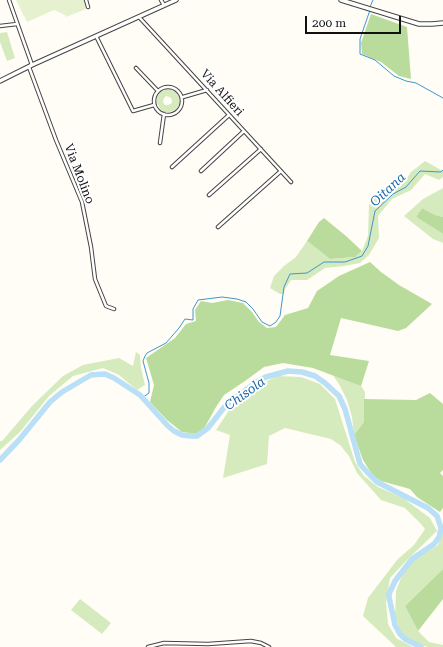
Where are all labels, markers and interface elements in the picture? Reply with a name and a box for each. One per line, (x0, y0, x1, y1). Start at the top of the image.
scale bar (307, 8, 403, 34)
text: 200 m (312, 16, 346, 30)
street label: Via Alfieri (197, 67, 247, 119)
street label: Via Molino (61, 142, 97, 206)
water label: Oitana (367, 170, 409, 210)
water label: Chisola (222, 374, 268, 414)

